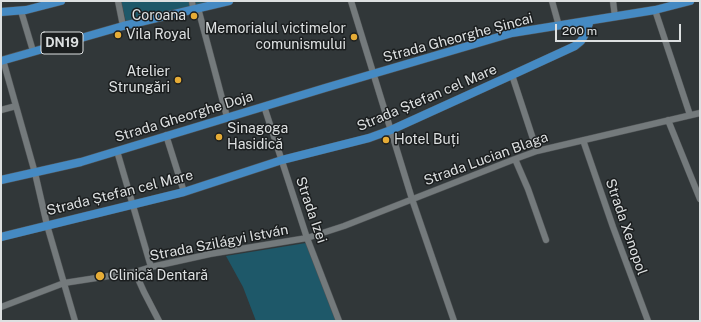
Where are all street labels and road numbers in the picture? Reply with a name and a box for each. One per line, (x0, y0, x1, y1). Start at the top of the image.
street label: Strada Gheorghe Șincai (381, 10, 535, 66)
road number: DN19 (41, 32, 83, 54)
street label: Strada Ștefan cel Mare (355, 61, 499, 135)
street label: Strada Gheorghe Doja (113, 88, 255, 146)
street label: Strada Lucian Blaga (422, 129, 550, 189)
street label: Strada Ștefan cel Mare (45, 167, 195, 219)
street label: Strada Izei (292, 175, 330, 245)
street label: Strada Xenopol (602, 177, 650, 277)
street label: Strada Szilágyi István (148, 221, 290, 265)

